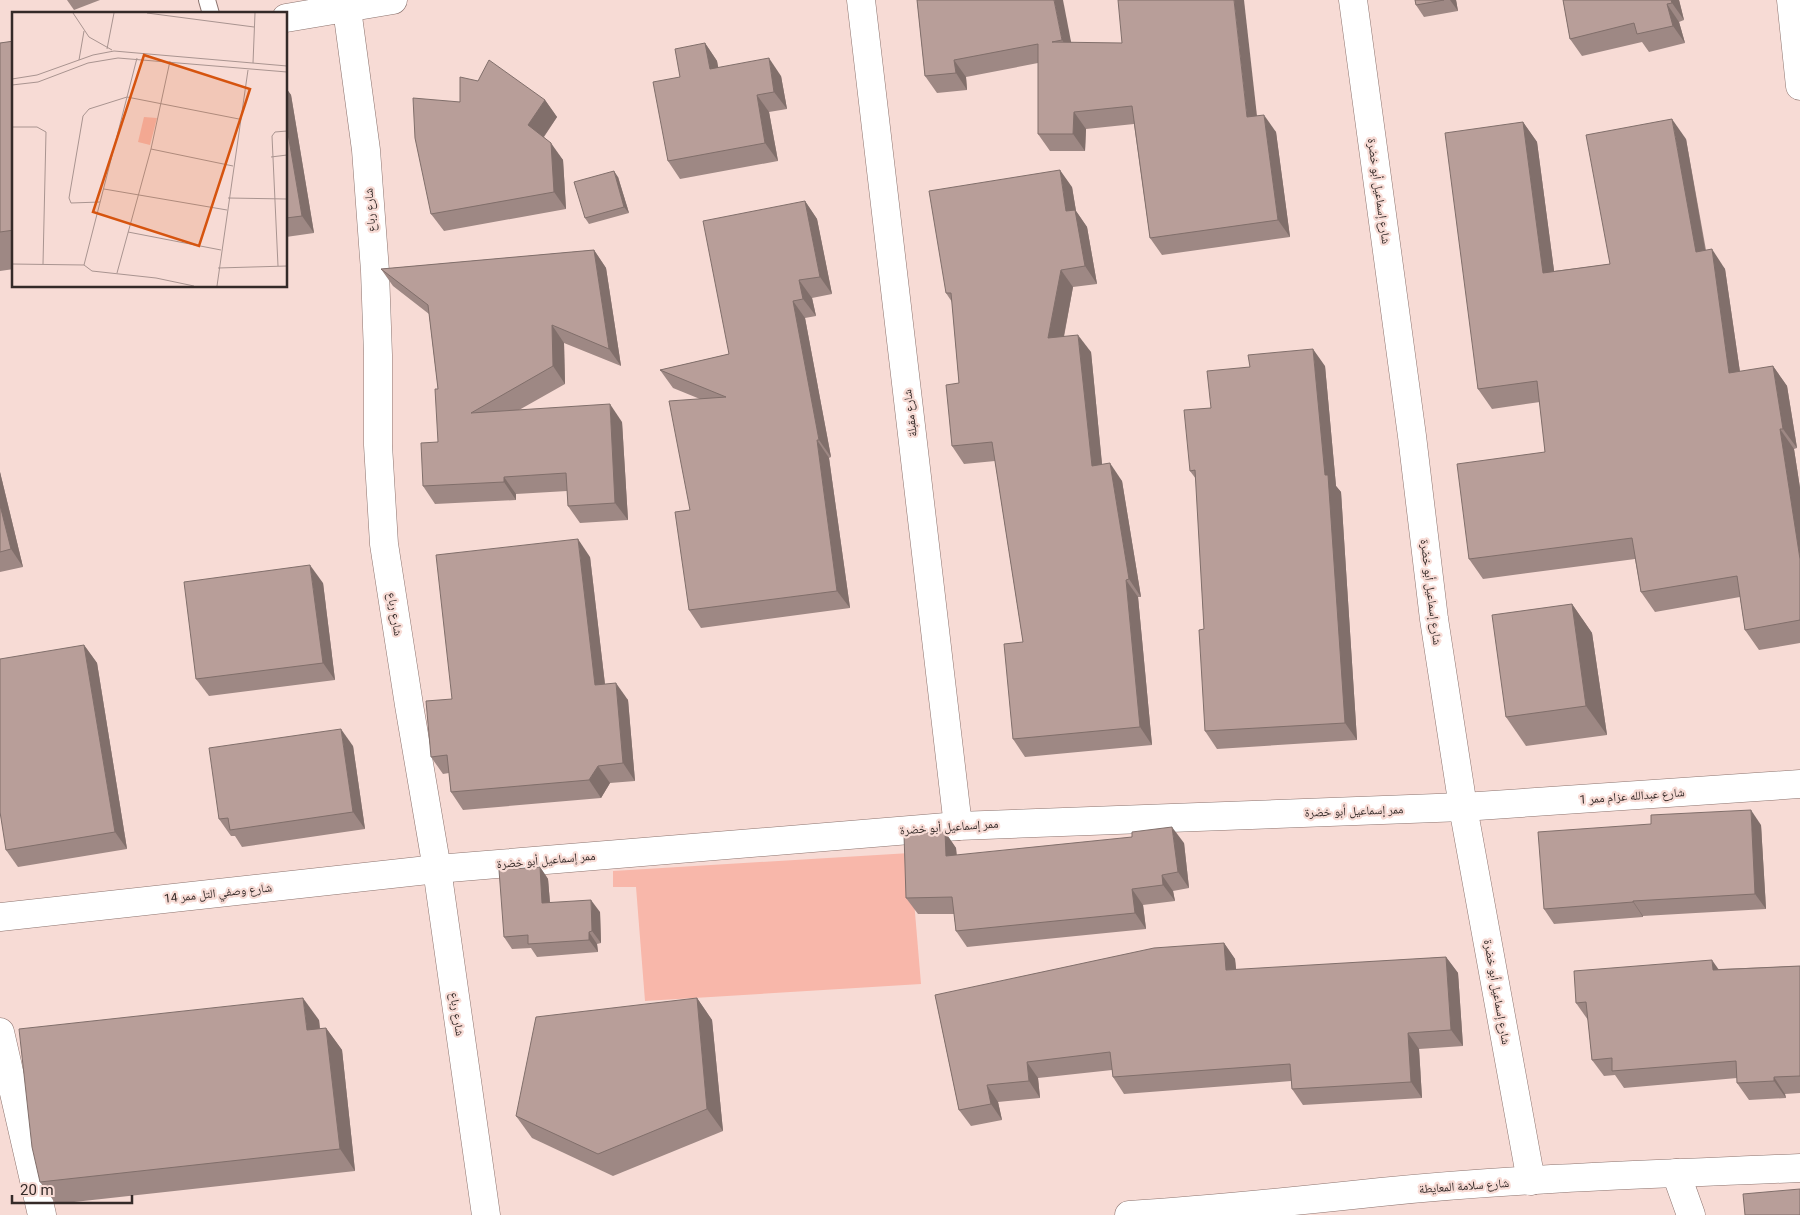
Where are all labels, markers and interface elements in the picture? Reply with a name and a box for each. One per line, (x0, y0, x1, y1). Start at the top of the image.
inset map (12, 12, 288, 288)
street label: شارع إسماعيل أبو خضرة (1364, 137, 1393, 245)
street label: شارع رباع (361, 187, 380, 232)
street label: شارع مقبلة (900, 388, 921, 438)
street label: شارع إسماعيل أبو خضرة (1417, 538, 1444, 646)
street label: شارع رباع (384, 591, 405, 637)
street label: شارع عبدالله عزام ممر 1 (1579, 785, 1685, 808)
street label: ممر إسماعيل أبو خضرة (1304, 802, 1404, 820)
street label: ممر إسماعيل أبو خضرة (899, 817, 999, 838)
street label: ممر إسماعيل أبو خضرة (496, 849, 596, 872)
street label: شارع وصفي التل ممر 14 (163, 880, 273, 909)
street label: شارع إسماعيل أبو خضرة (1480, 938, 1513, 1046)
street label: شارع رباع (446, 991, 467, 1037)
scale bar (12, 1172, 132, 1204)
street label: شارع سلامة المعايطة (1418, 1176, 1510, 1197)
text: 20 m (20, 1181, 54, 1199)

